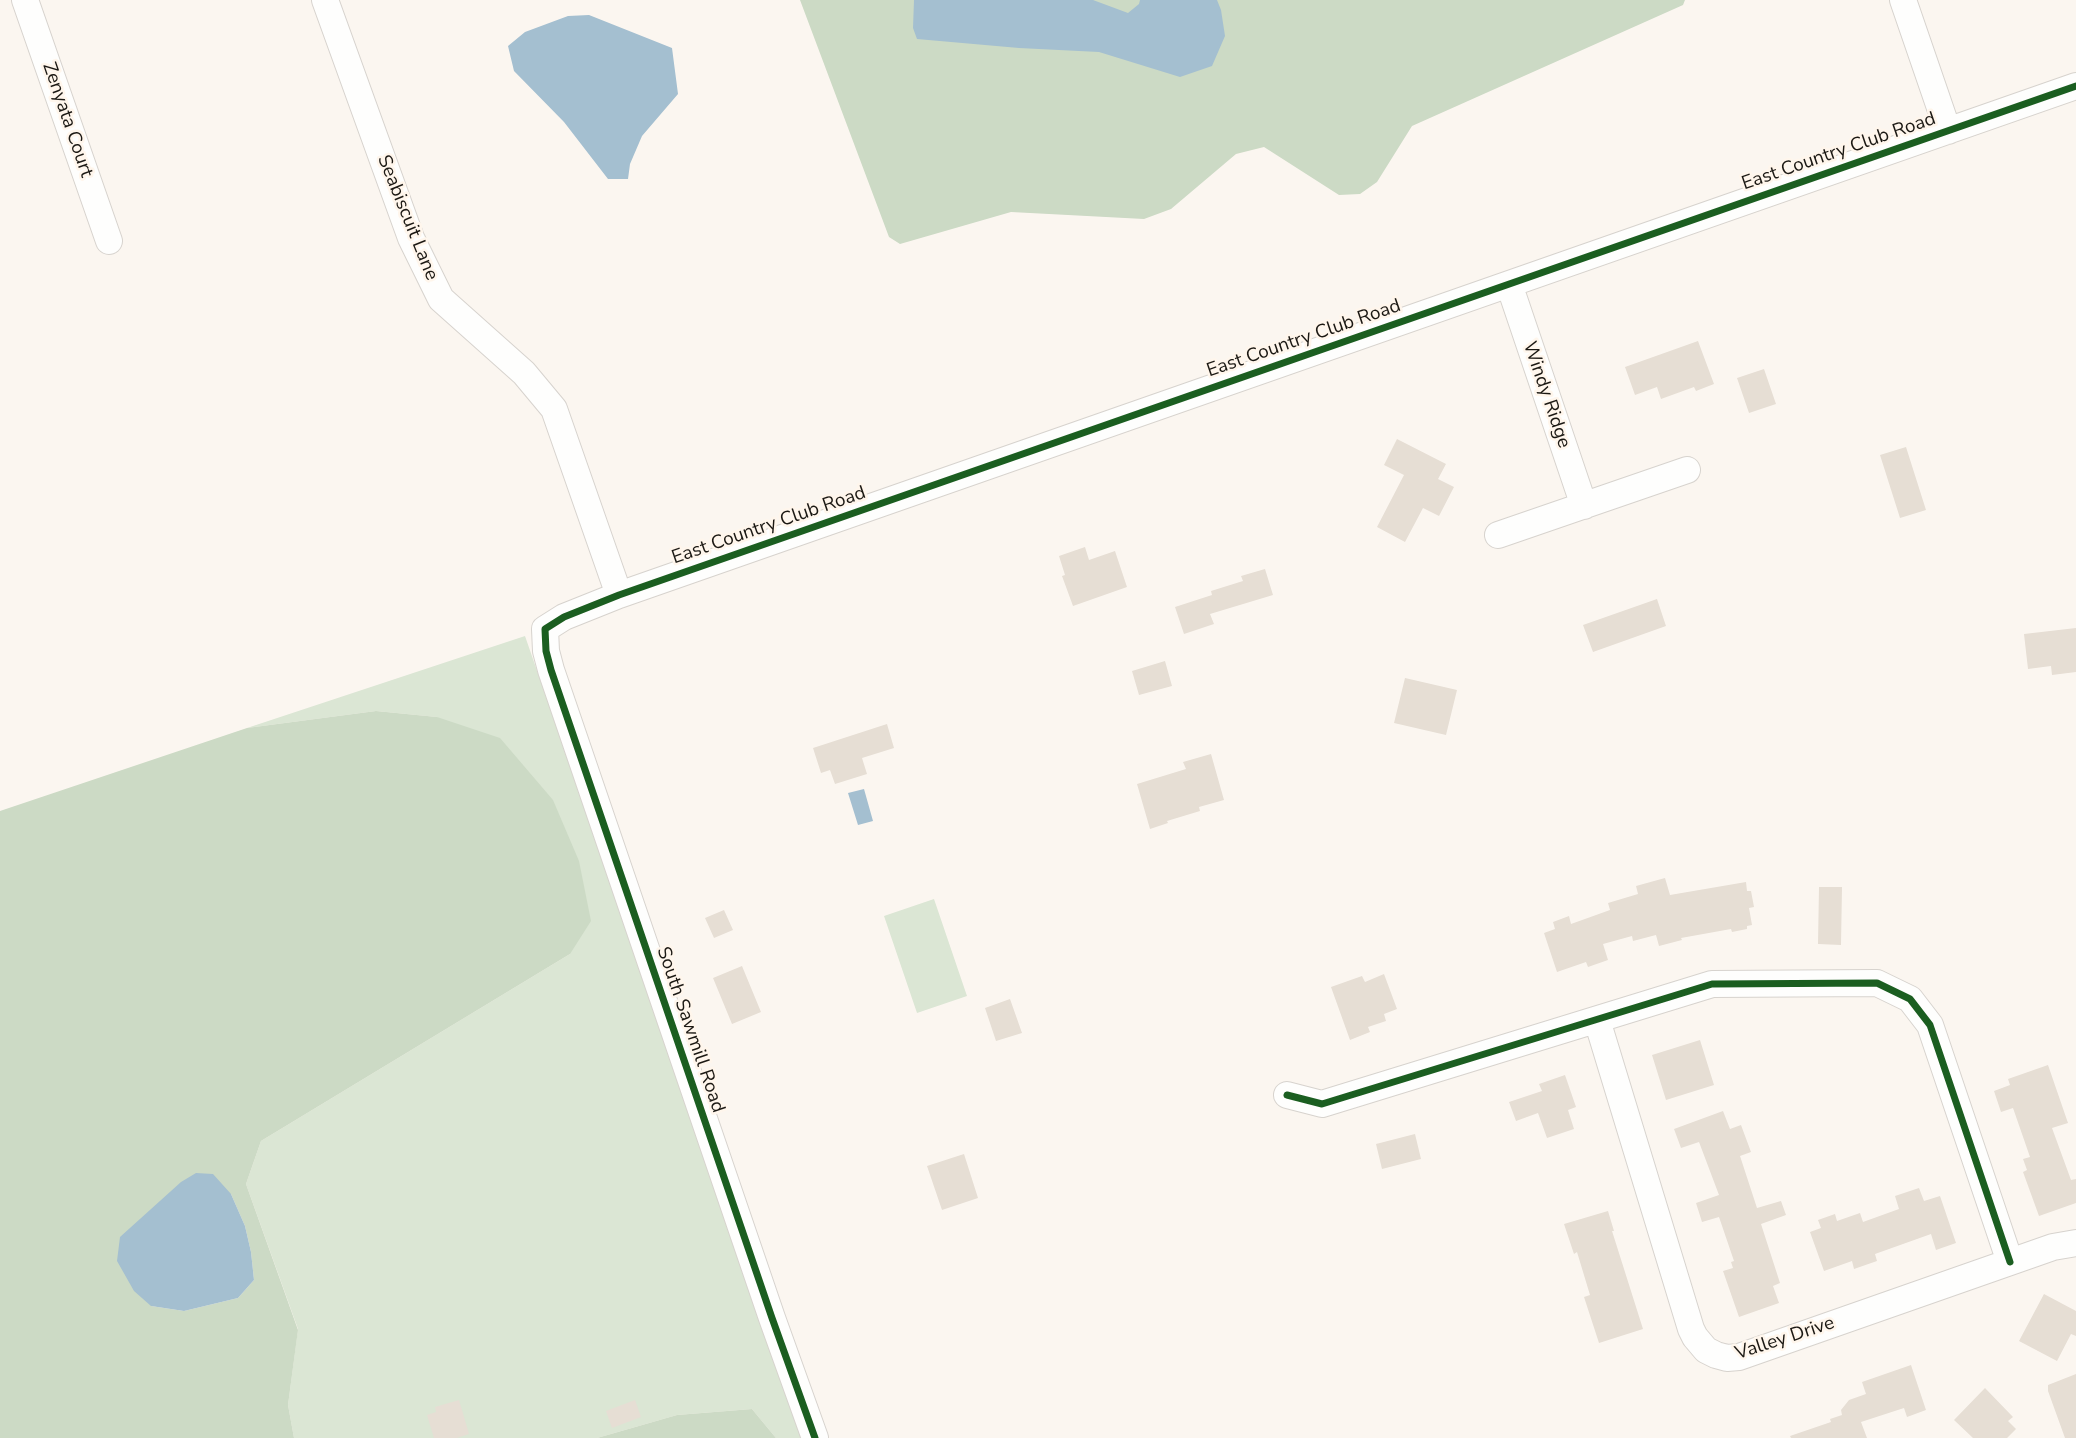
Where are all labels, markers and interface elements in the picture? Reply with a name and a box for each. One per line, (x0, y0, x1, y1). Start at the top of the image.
street label: Zenyata Court (37, 59, 97, 181)
street label: East Country Club Road (1739, 108, 1939, 196)
street label: Seabiscuit Lane (371, 152, 443, 284)
street label: East Country Club Road (1204, 295, 1404, 383)
street label: Windy Ridge (1517, 339, 1575, 451)
street label: East Country Club Road (669, 482, 869, 570)
street label: South Sawmill Road (651, 944, 729, 1116)
street label: Valley Drive (1733, 1312, 1837, 1366)

